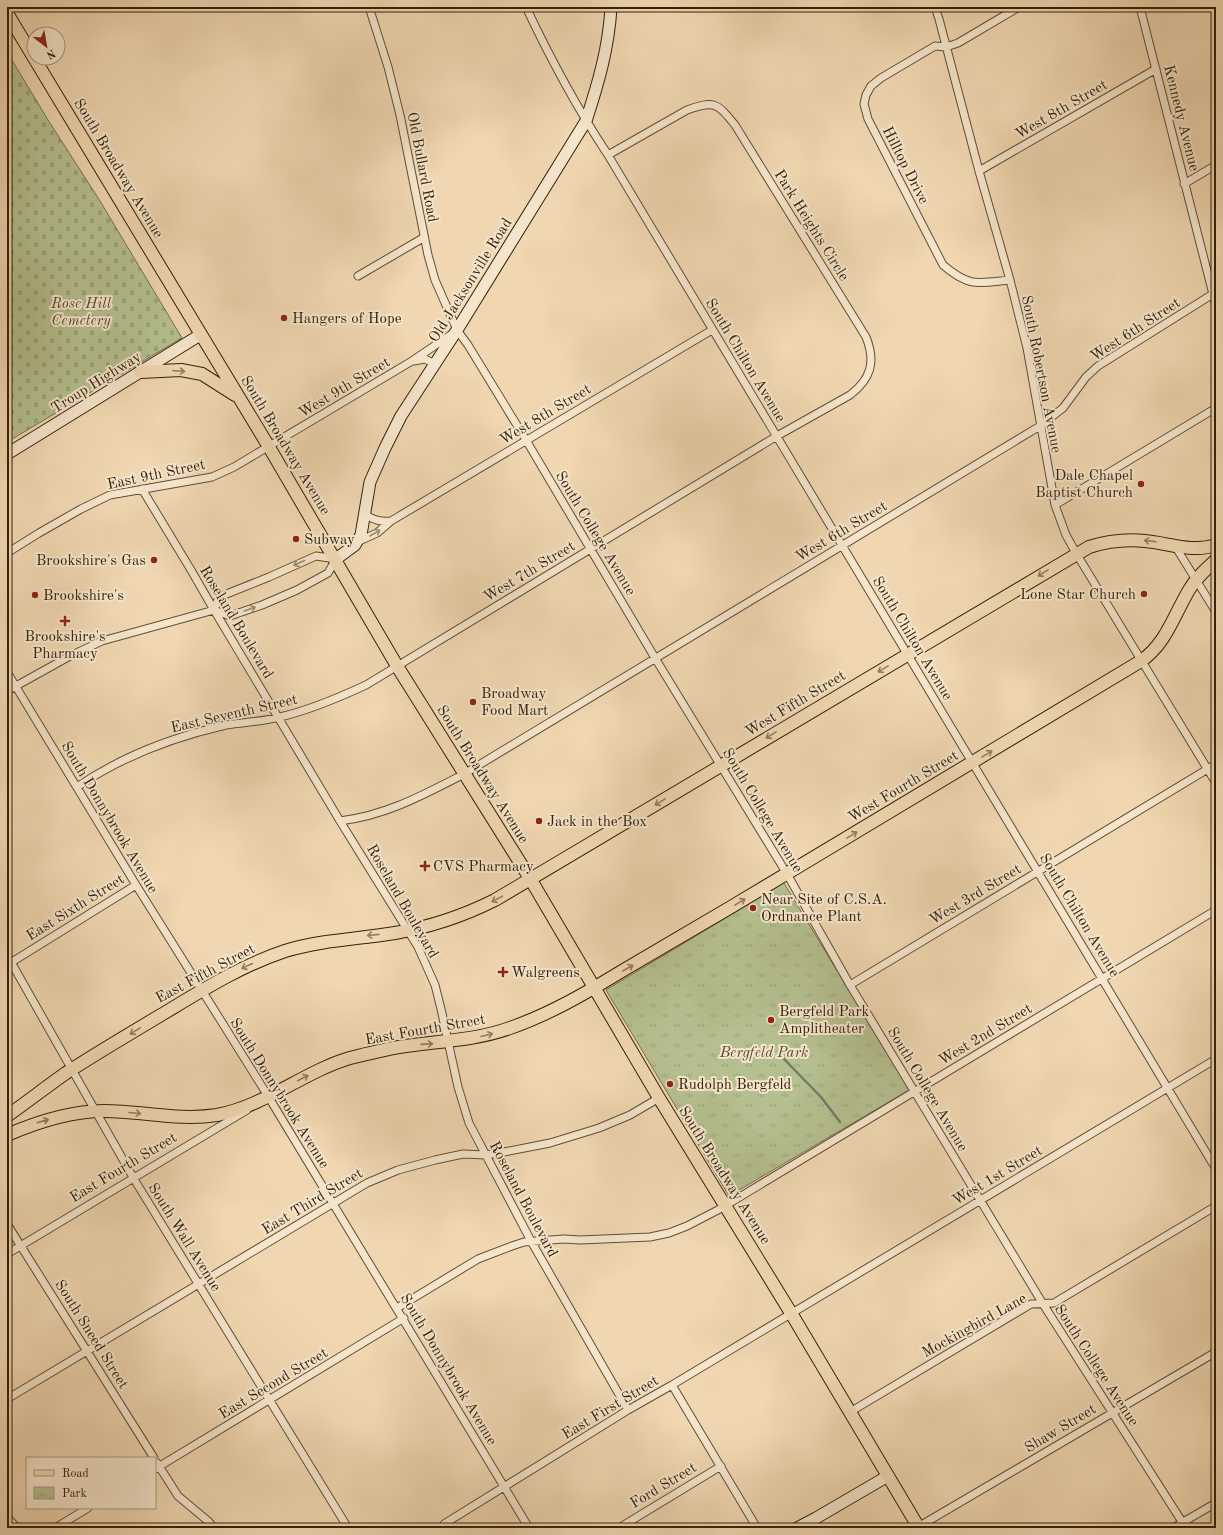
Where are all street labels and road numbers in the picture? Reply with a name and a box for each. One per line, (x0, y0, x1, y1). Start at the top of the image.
street label: Kennedy Avenue (1160, 64, 1201, 173)
street label: West 8th Street (1013, 78, 1110, 143)
street label: South Broadway Avenue (70, 96, 165, 241)
street label: Old Bullard Road (403, 111, 440, 224)
street label: Hilltop Drive (879, 125, 931, 207)
street label: Park Heights Circle (770, 168, 851, 284)
street label: Old Jacksonville Road (427, 216, 516, 345)
street label: South Robertson Avenue (1018, 294, 1063, 455)
street label: South Chilton Avenue (702, 296, 788, 425)
street label: West 6th Street (1088, 296, 1183, 365)
street label: Troup Highway (49, 350, 144, 417)
street label: West 9th Street (297, 355, 393, 421)
street label: South Broadway Avenue (237, 373, 332, 518)
street label: West 8th Street (498, 382, 594, 448)
street label: East 9th Street (106, 458, 207, 493)
street label: South College Avenue (552, 469, 638, 598)
street label: West 6th Street (794, 499, 890, 565)
street label: West 7th Street (482, 539, 578, 605)
street label: Roseland Boulevard (196, 564, 275, 682)
street label: South Chilton Avenue (869, 574, 955, 703)
street label: West Fifth Street (743, 669, 848, 740)
street label: East Seventh Street (170, 693, 299, 736)
street label: South Broadway Avenue (433, 703, 530, 847)
street label: South Donnybrook Avenue (57, 739, 160, 896)
street label: South College Avenue (719, 746, 805, 875)
street label: West Fourth Street (846, 749, 961, 826)
street label: Roseland Boulevard (363, 842, 440, 961)
street label: South Chilton Avenue (1036, 851, 1122, 980)
street label: West 3rd Street (927, 862, 1024, 929)
street label: East Sixth Street (24, 872, 127, 944)
street label: East Fifth Street (154, 942, 258, 1007)
street label: West 2nd Street (936, 1002, 1035, 1069)
street label: East Fourth Street (364, 1013, 487, 1048)
street label: South Donnybrook Avenue (226, 1016, 331, 1172)
street label: South College Avenue (884, 1025, 970, 1154)
street label: South Broadway Avenue (675, 1104, 772, 1248)
street label: East Fourth Street (68, 1131, 180, 1206)
street label: Roseland Boulevard (486, 1139, 560, 1260)
street label: West 1st Street (950, 1144, 1045, 1209)
street label: East Third Street (260, 1166, 366, 1238)
street label: South Wall Avenue (144, 1181, 223, 1295)
street label: South Sneed Street (51, 1278, 130, 1392)
street label: South Donnybrook Avenue (396, 1291, 499, 1448)
street label: Mockingbird Lane (920, 1291, 1030, 1361)
street label: South College Avenue (1051, 1302, 1141, 1429)
street label: East Second Street (217, 1346, 331, 1423)
street label: East First Street (560, 1374, 662, 1443)
street label: Shaw Street (1023, 1402, 1099, 1456)
street label: Ford Street (628, 1461, 700, 1512)

